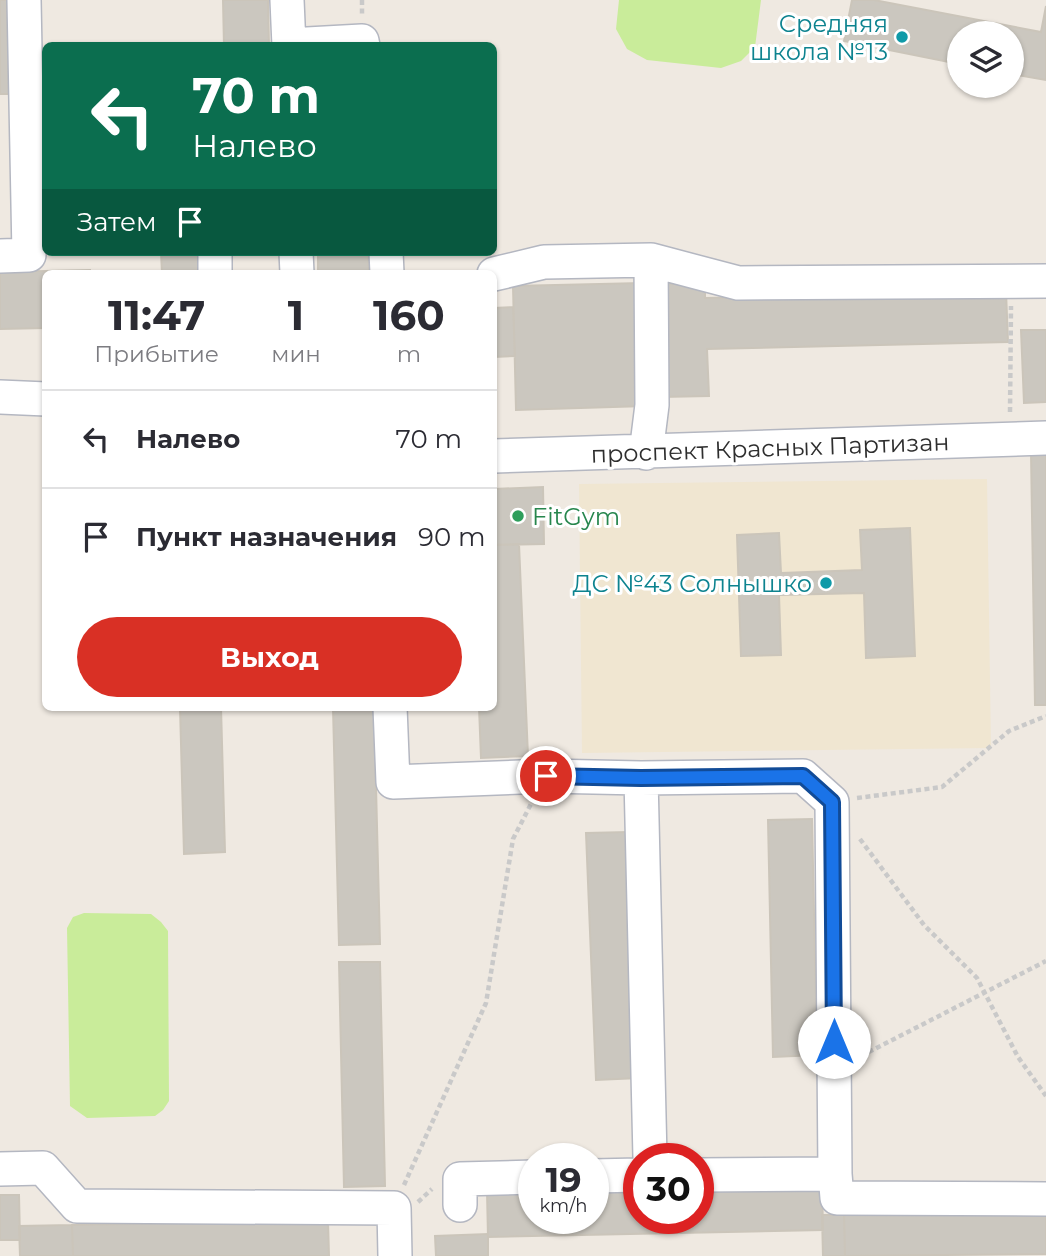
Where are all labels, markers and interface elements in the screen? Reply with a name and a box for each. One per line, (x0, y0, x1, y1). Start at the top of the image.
place label: Средняя школа №13 (750, 9, 888, 66)
map controls (947, 21, 1024, 98)
button: layers (947, 21, 1024, 98)
marker: Средняя школа №13 (894, 29, 910, 45)
text: 70 m (192, 66, 320, 125)
icon: left (77, 70, 168, 161)
text: Налево (192, 126, 317, 165)
icon: arrive (171, 203, 209, 241)
text: Затем (77, 206, 157, 238)
text: 11:47 (108, 289, 205, 341)
text: 1 (288, 289, 304, 341)
text: 160 (373, 289, 445, 341)
text: Прибытие (94, 340, 219, 368)
text: мин (271, 340, 321, 368)
text: m (397, 340, 421, 368)
icon: left (77, 420, 115, 458)
text: Налево (136, 423, 240, 455)
text: 70 m (396, 423, 462, 455)
street label: проспект Красных Партизан (590, 427, 950, 469)
place label: FitGym (532, 502, 620, 531)
marker: FitGym (510, 508, 526, 524)
icon: arrive (77, 518, 115, 556)
text: Пункт назначения (136, 521, 397, 553)
text: 90 m (418, 521, 486, 553)
place label: ДС №43 Солнышко (573, 569, 812, 598)
marker: ДС №43 Солнышко (818, 575, 834, 591)
button: Выход (77, 617, 462, 697)
pin (516, 746, 576, 806)
icon: arrive (527, 757, 565, 795)
position arrow (797, 1005, 871, 1079)
speed limit sign: 30 (623, 1143, 714, 1234)
text: 19 (545, 1158, 582, 1201)
text: km/h (539, 1195, 588, 1217)

